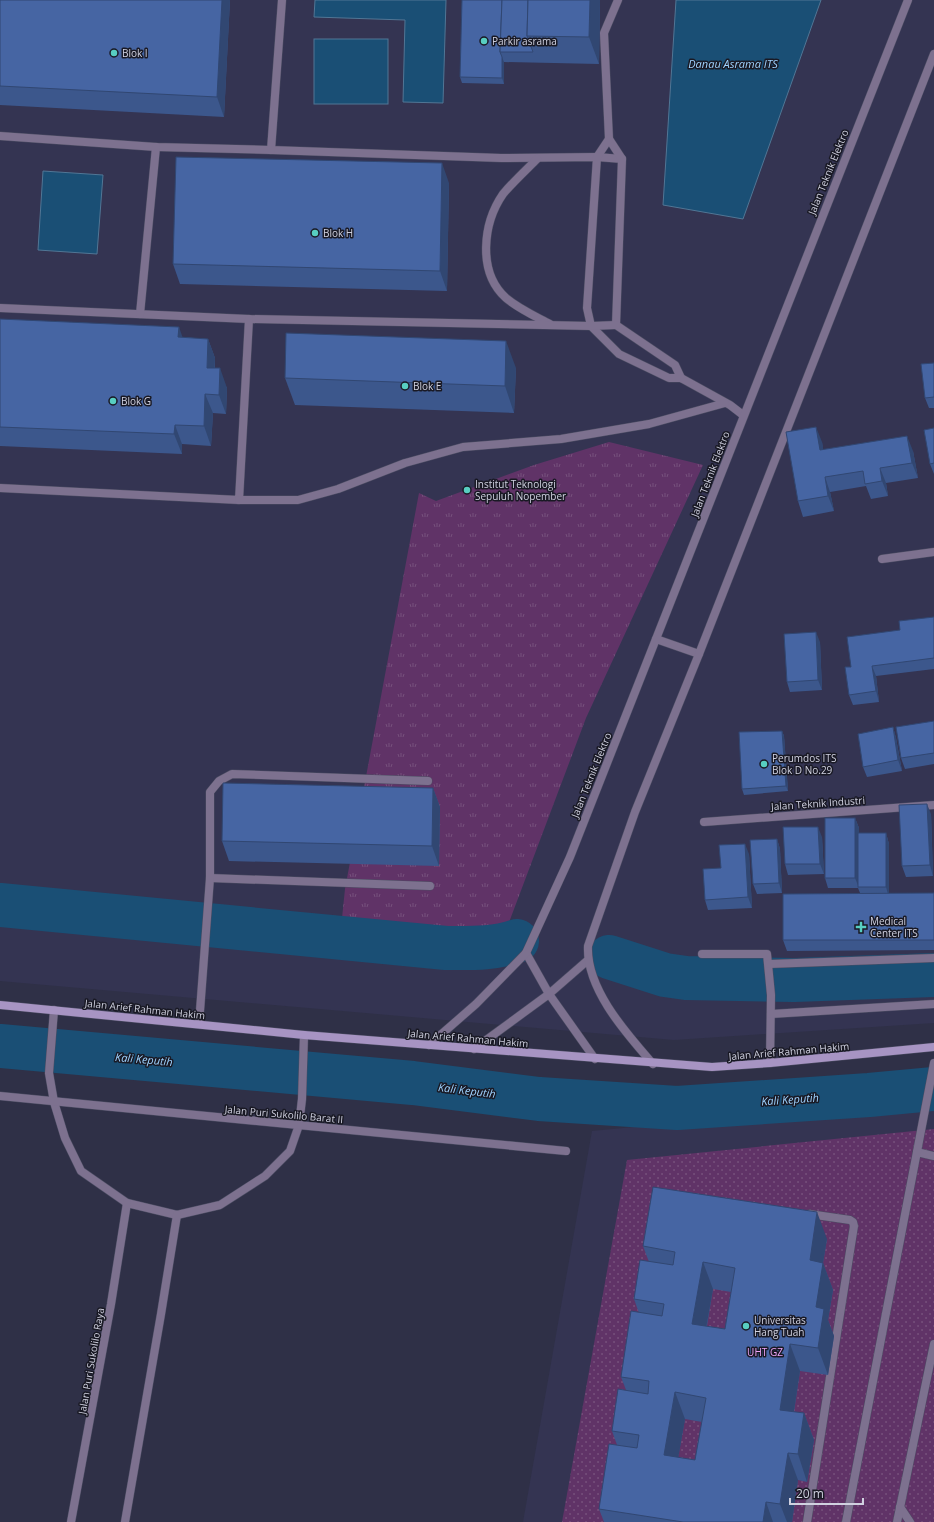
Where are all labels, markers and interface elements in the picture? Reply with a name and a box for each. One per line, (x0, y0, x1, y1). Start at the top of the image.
place label: Parkir asrama (492, 34, 557, 48)
marker: Parkir asrama (479, 36, 489, 46)
place label: Blok I (122, 46, 148, 60)
marker: Blok I (109, 48, 119, 58)
water label: Danau Asrama ITS (688, 56, 778, 71)
street label: Jalan Teknik Elektro (804, 127, 851, 218)
place label: Blok H (323, 226, 353, 240)
marker: Blok H (310, 228, 320, 238)
place label: Blok E (413, 379, 441, 393)
marker: Blok E (400, 381, 410, 391)
place label: Blok G (121, 394, 151, 408)
marker: Blok G (108, 396, 118, 406)
street label: Jalan Teknik Elektro (687, 429, 733, 520)
place label: Institut Teknologi Sepuluh Nopember (475, 477, 566, 503)
marker: Institut Teknologi Sepuluh Nopember (462, 485, 472, 495)
street label: Jalan Teknik Elektro (567, 730, 614, 821)
place label: Perumdos ITS Blok D No.29 (772, 751, 836, 777)
marker: Perumdos ITS Blok D No.29 (759, 759, 769, 769)
street label: Jalan Teknik Industri (770, 793, 865, 813)
place label: Medical Center ITS (870, 914, 918, 940)
marker: Medical Center ITS (855, 921, 867, 933)
street label: Jalan Arief Rahman Hakim (83, 996, 206, 1022)
street label: Jalan Arief Rahman Hakim (406, 1026, 529, 1050)
street label: Jalan Arief Rahman Hakim (727, 1039, 850, 1063)
water label: Kali Keputih (115, 1049, 173, 1069)
water label: Kali Keputih (437, 1079, 497, 1101)
water label: Kali Keputih (761, 1089, 819, 1109)
street label: Jalan Puri Sukolilo Barat II (223, 1102, 344, 1126)
street label: Jalan Puri Sukolilo Raya (75, 1307, 107, 1416)
place label: Universitas Hang Tuah (754, 1313, 806, 1339)
marker: Universitas Hang Tuah (741, 1321, 751, 1331)
park label: UHT GZ (747, 1345, 783, 1359)
scale bar (790, 1480, 863, 1506)
text: 20 m (796, 1485, 824, 1502)

